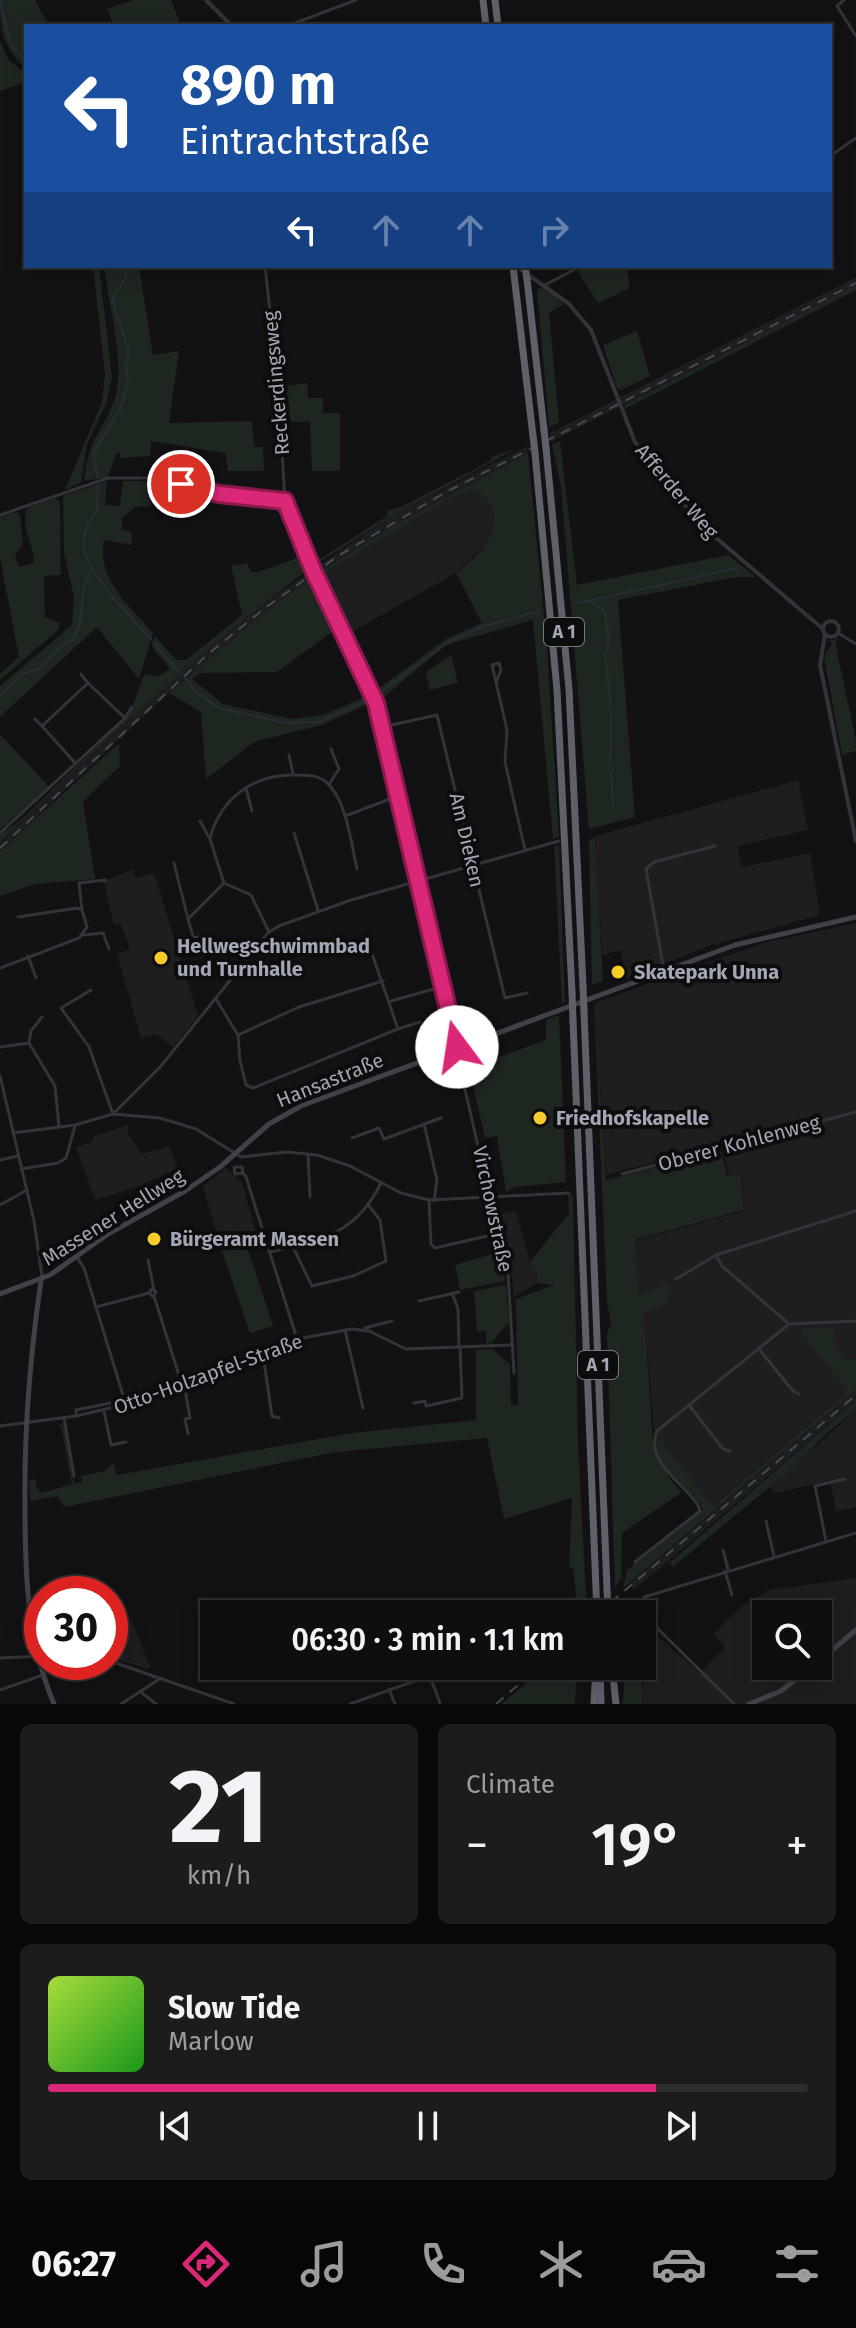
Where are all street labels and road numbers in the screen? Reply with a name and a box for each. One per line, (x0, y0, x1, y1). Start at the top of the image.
street label: Reckerdingsweg (258, 309, 294, 456)
street label: Afferder Weg (630, 439, 724, 544)
road number: A 1 (544, 618, 584, 646)
street label: Am Dieken (445, 791, 489, 889)
street label: Hansastraße (273, 1048, 387, 1112)
street label: Oberer Kohlenweg (655, 1110, 823, 1176)
street label: Virchowstraße (468, 1144, 518, 1274)
street label: Massener Hellweg (37, 1163, 189, 1270)
street label: Otto-Holzapfel-Straße (110, 1329, 306, 1419)
road number: A 1 (578, 1351, 618, 1379)

